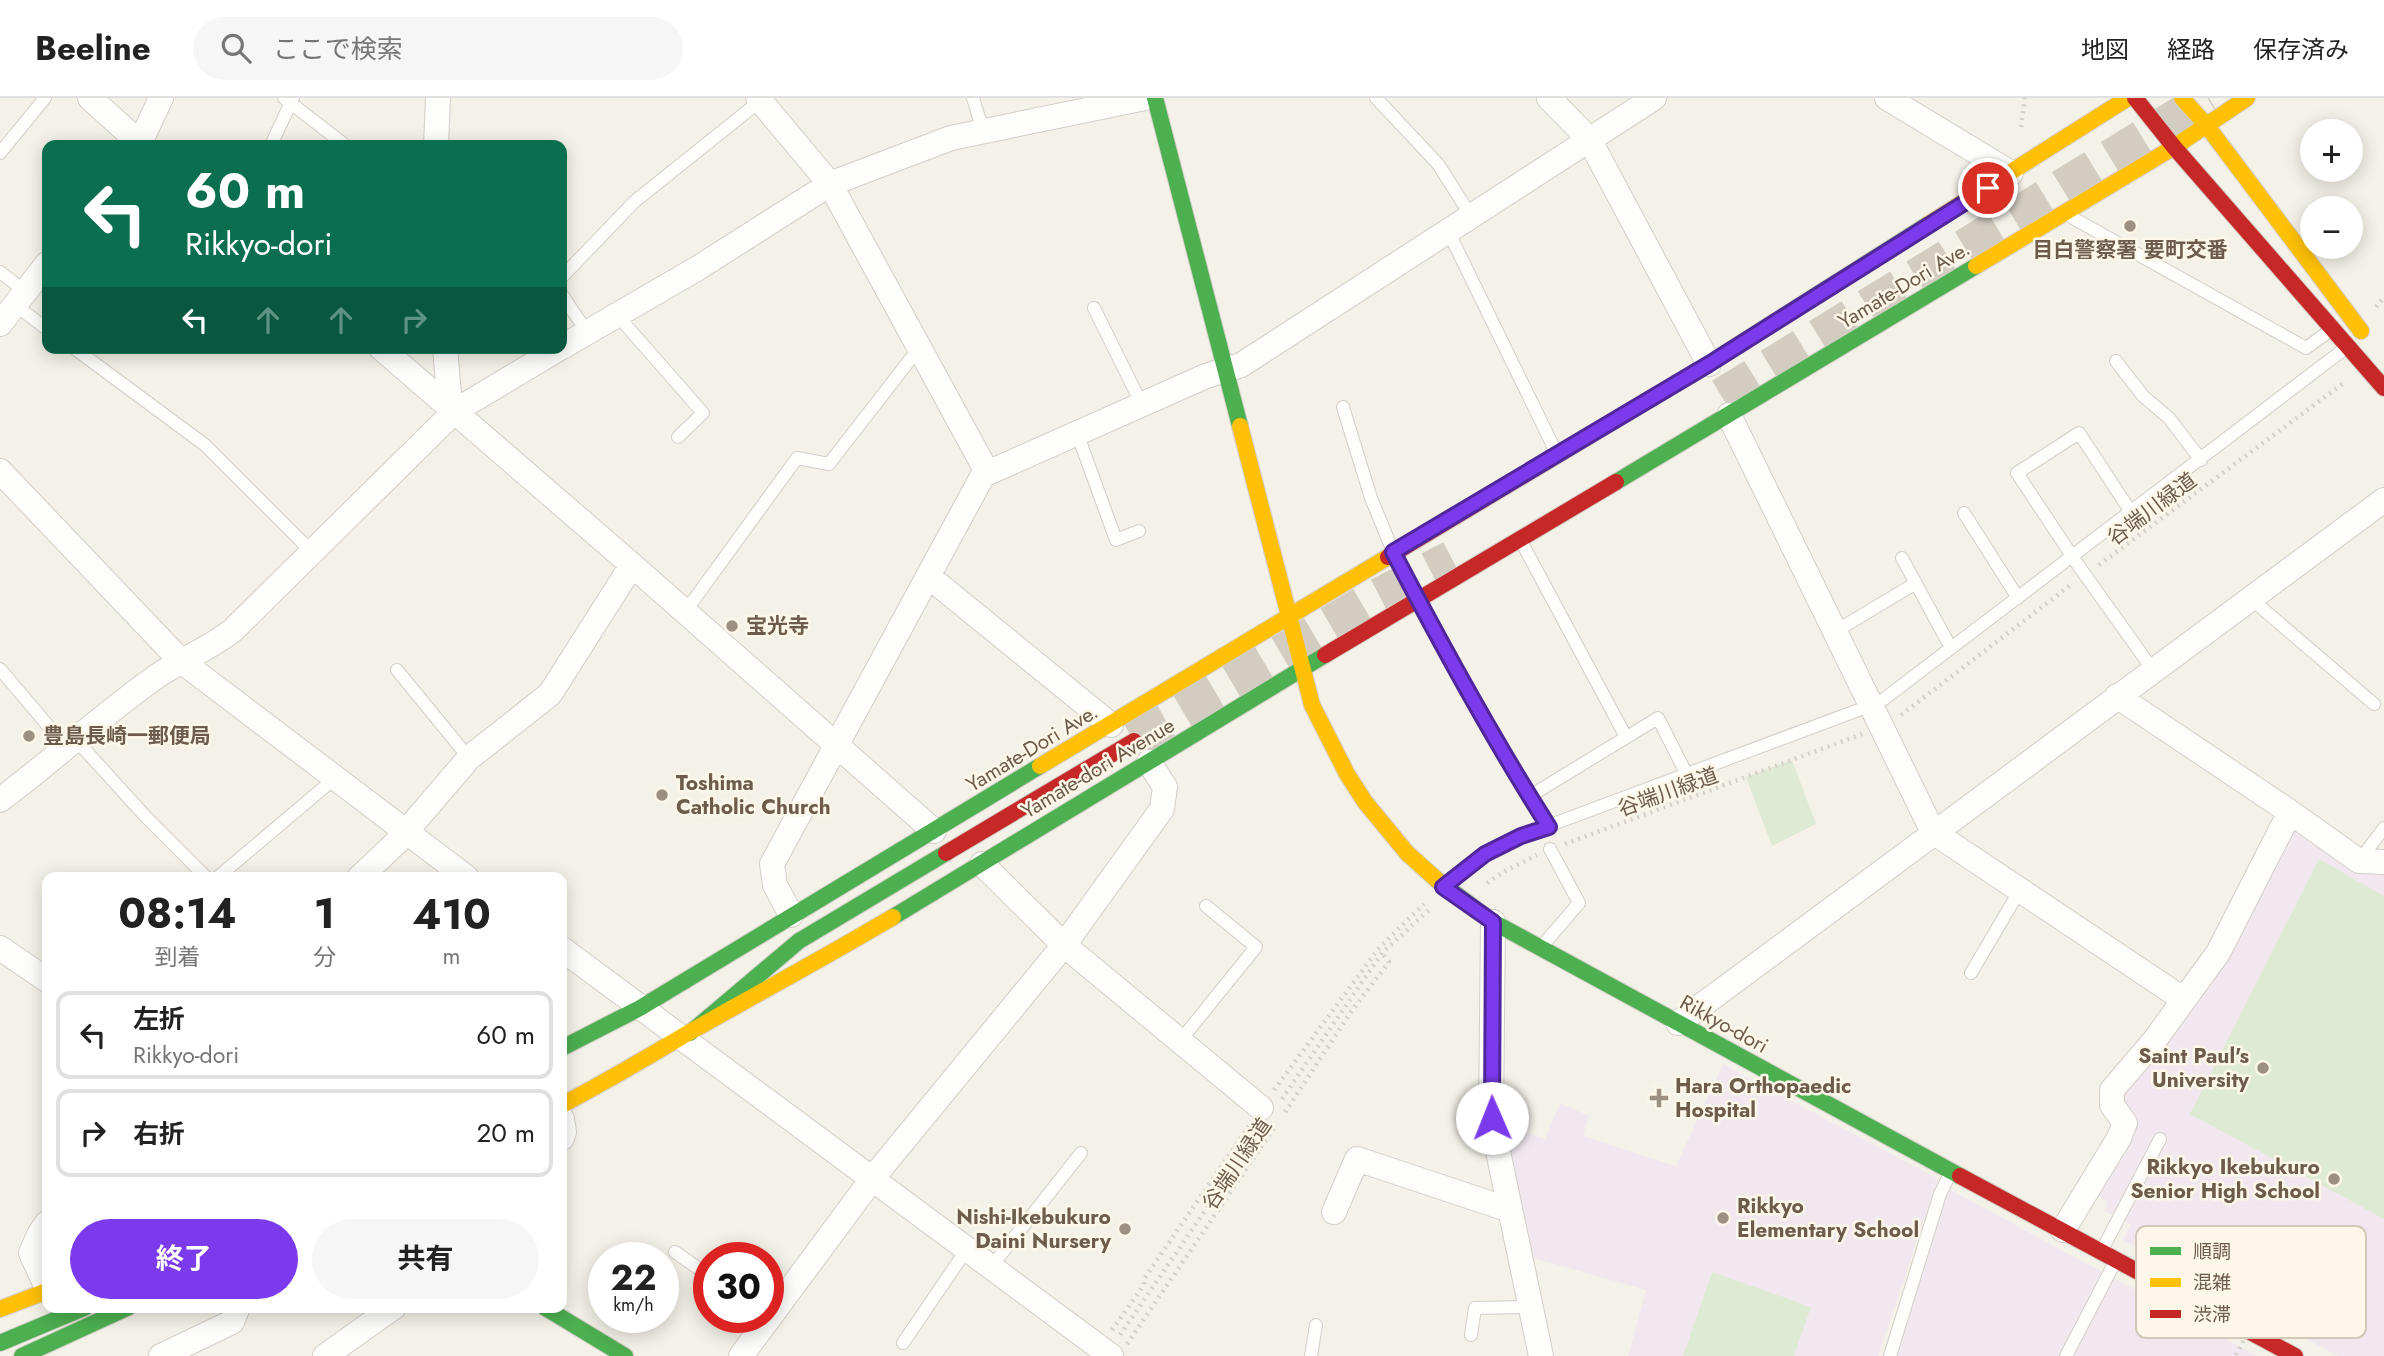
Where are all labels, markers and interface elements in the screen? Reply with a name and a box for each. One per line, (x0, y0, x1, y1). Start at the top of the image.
search box (193, 17, 683, 80)
text: Beeline (35, 25, 151, 72)
icon: search (217, 29, 255, 67)
text: ここで検索 (273, 30, 403, 68)
text: 地図 (2081, 32, 2129, 67)
text: 経路 (2167, 32, 2215, 67)
text: 保存済み (2253, 32, 2349, 67)
map controls (2300, 119, 2363, 259)
button: + (2300, 119, 2363, 182)
text: 60 m (185, 156, 305, 226)
pin (1958, 158, 2018, 218)
icon: left (70, 168, 161, 259)
icon: arrive (1969, 169, 2007, 207)
button: − (2300, 196, 2363, 259)
marker: 目白警察署 要町交番 (2122, 218, 2138, 234)
text: Rikkyo-dori (185, 221, 333, 267)
street label: Yamate-Dori Ave. (1832, 234, 1976, 336)
place label: 目白警察署 要町交番 (2032, 235, 2228, 265)
icon: left (176, 301, 214, 339)
icon: ahead (249, 301, 287, 339)
icon: ahead (322, 301, 360, 339)
icon: right (395, 301, 433, 339)
street label: 谷端川緑道 (2101, 465, 2203, 553)
place label: 宝光寺 (746, 611, 809, 641)
marker: 宝光寺 (724, 618, 740, 634)
street label: Yamate-Dori Ave. (960, 697, 1104, 799)
street label: Yamate-dori Avenue (1016, 710, 1181, 826)
place label: 豊島長崎一郵便局 (43, 721, 211, 751)
marker: 豊島長崎一郵便局 (21, 728, 37, 744)
street label: 谷端川緑道 (1614, 760, 1722, 824)
place label: Toshima Catholic Church (676, 768, 831, 822)
marker: Toshima Catholic Church (654, 787, 670, 803)
text: 08:14 (118, 883, 237, 944)
text: 1 (314, 883, 335, 944)
text: 410 (412, 884, 491, 945)
text: m (442, 939, 460, 973)
text: 到着 (154, 940, 200, 974)
text: 分 (313, 940, 336, 974)
street label: Rikkyo-dori (1674, 987, 1774, 1061)
text: 左折 (133, 1000, 185, 1038)
icon: left (74, 1016, 112, 1054)
text: 60 m (476, 1016, 535, 1054)
text: Rikkyo-dori (133, 1038, 239, 1072)
place label: Saint Paul's University (2138, 1041, 2250, 1095)
marker: Saint Paul's University (2255, 1060, 2271, 1076)
place label: Hara Orthopaedic Hospital (1675, 1071, 1851, 1125)
position arrow (1455, 1081, 1529, 1155)
marker: Hara Orthopaedic Hospital (1649, 1088, 1669, 1108)
street label: 谷端川緑道 (1195, 1112, 1279, 1216)
icon: right (74, 1114, 112, 1152)
text: 20 m (477, 1114, 535, 1152)
text: 右折 (133, 1115, 185, 1153)
place label: Rikkyo Ikebukuro Senior High School (2130, 1152, 2320, 1206)
marker: Rikkyo Ikebukuro Senior High School (2326, 1171, 2342, 1187)
place label: Rikkyo Elementary School (1737, 1191, 1919, 1245)
place label: Nishi-Ikebukuro Daini Nursery (956, 1202, 1112, 1256)
marker: Rikkyo Elementary School (1715, 1210, 1731, 1226)
button: 終了 (70, 1219, 298, 1299)
button: 共有 (312, 1219, 539, 1299)
marker: Nishi-Ikebukuro Daini Nursery (1117, 1221, 1133, 1237)
legend (2136, 1226, 2366, 1338)
text: 順調 (2193, 1238, 2231, 1265)
speed limit sign: 30 (693, 1242, 784, 1333)
text: 22 (611, 1253, 656, 1303)
text: 混雑 (2193, 1269, 2231, 1296)
text: km/h (613, 1292, 654, 1318)
text: 渋滞 (2193, 1301, 2231, 1328)

